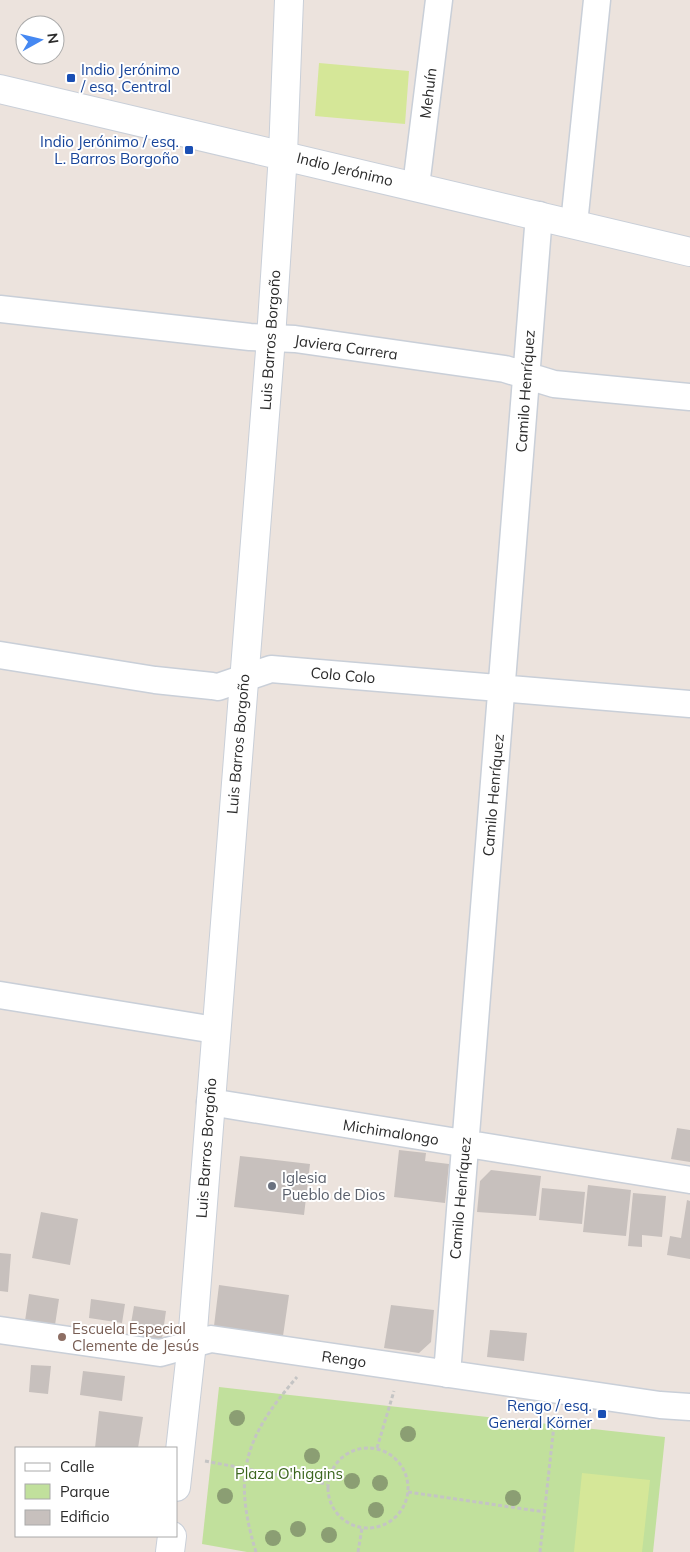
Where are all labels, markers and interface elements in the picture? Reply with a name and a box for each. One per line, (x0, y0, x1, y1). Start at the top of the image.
north arrow (15, 15, 65, 65)
text: N (43, 32, 63, 45)
place label: Indio Jerónimo / esq. Central (80, 60, 180, 96)
street label: Mehuín (415, 67, 441, 119)
marker: Indio Jerónimo / esq. Central (65, 72, 77, 84)
place label: Indio Jerónimo / esq. L. Barros Borgoño (40, 132, 179, 168)
marker: Indio Jerónimo / esq. L. Barros Borgoño (183, 144, 195, 156)
street label: Indio Jerónimo (295, 148, 395, 190)
street label: Luis Barros Borgoño (256, 269, 284, 411)
street label: Camilo Henríquez (511, 329, 539, 453)
street label: Javiera Carrera (293, 330, 399, 364)
street label: Colo Colo (310, 663, 376, 687)
street label: Luis Barros Borgoño (222, 673, 254, 815)
street label: Camilo Henríquez (478, 733, 508, 857)
street label: Luis Barros Borgoño (192, 1077, 220, 1219)
street label: Michimalongo (342, 1115, 440, 1149)
street label: Camilo Henríquez (445, 1136, 475, 1260)
place label: Iglesia Pueblo de Dios (282, 1168, 385, 1204)
marker: Iglesia Pueblo de Dios (266, 1180, 278, 1192)
place label: Escuela Especial Clemente de Jesús (72, 1319, 199, 1355)
marker: Escuela Especial Clemente de Jesús (56, 1331, 68, 1343)
street label: Rengo (321, 1346, 367, 1372)
place label: Rengo / esq. General Körner (488, 1396, 593, 1432)
marker: Rengo / esq. General Körner (596, 1408, 608, 1420)
legend (15, 1447, 178, 1537)
text: Calle (60, 1457, 94, 1476)
park label: Plaza O'higgins (235, 1464, 343, 1483)
text: Parque (60, 1482, 110, 1501)
text: Edificio (60, 1507, 110, 1526)

